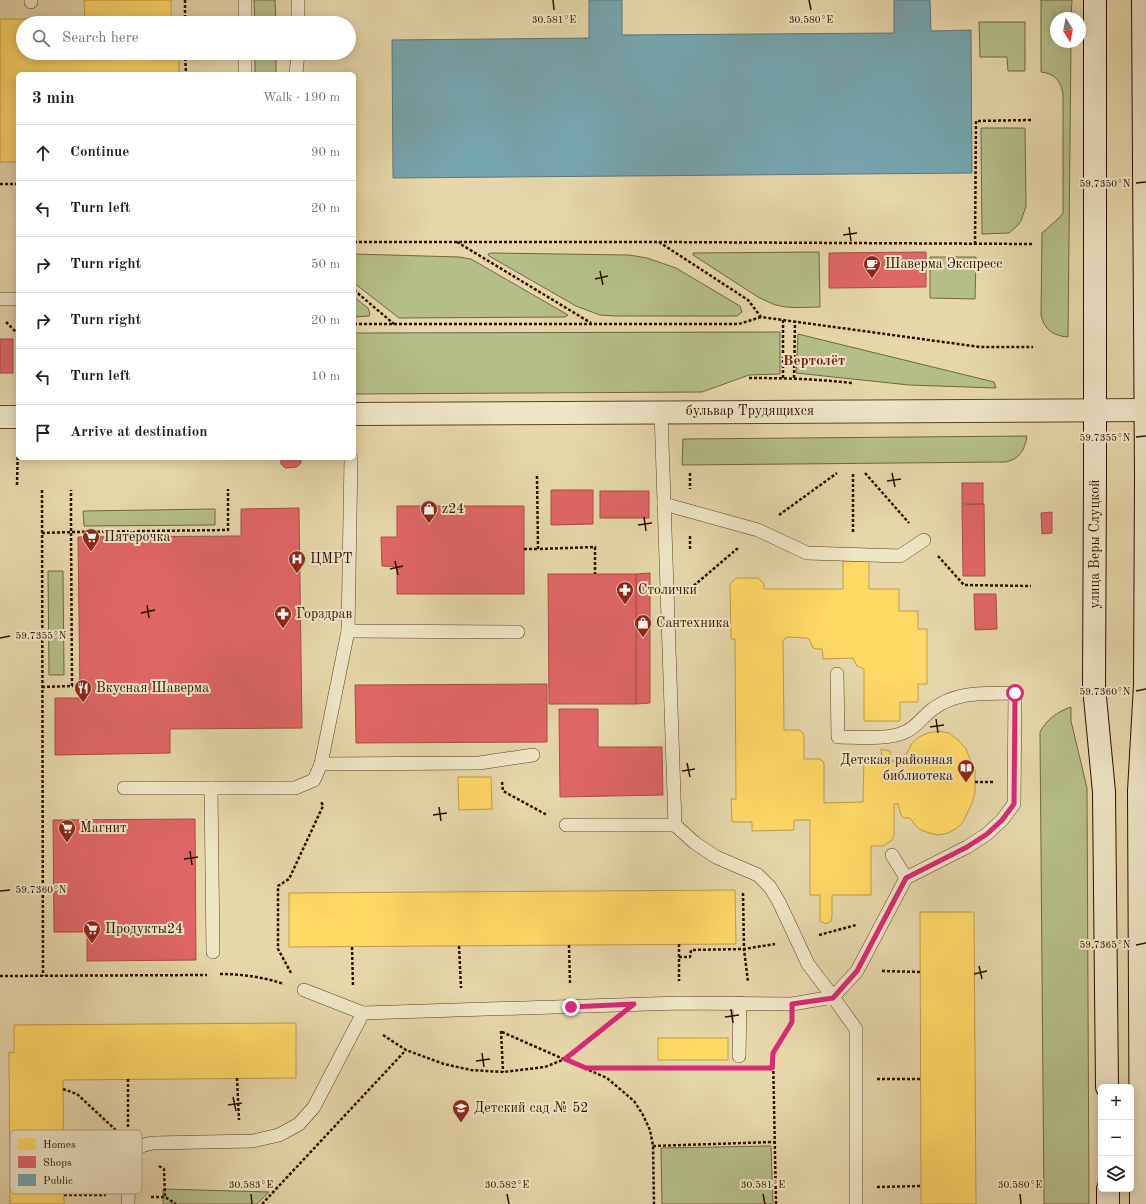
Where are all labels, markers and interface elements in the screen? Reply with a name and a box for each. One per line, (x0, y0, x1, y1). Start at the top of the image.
north arrow (1050, 12, 1086, 48)
text: 30.581°E (532, 15, 576, 25)
text: 30.580°E (789, 15, 833, 25)
search box (16, 16, 356, 60)
icon: search (30, 27, 52, 49)
text: Search here (62, 31, 139, 46)
text: 3 min (32, 90, 75, 107)
text: Walk · 190 m (263, 91, 340, 104)
icon: ahead (32, 142, 54, 164)
text: Continue (70, 145, 129, 160)
text: 90 m (311, 146, 340, 159)
text: 59.7350°N (1079, 179, 1131, 189)
icon: left (32, 198, 54, 220)
text: Turn left (70, 201, 130, 216)
text: 20 m (311, 202, 340, 215)
icon: right (32, 254, 54, 276)
cafe icon: Шаверма Экспресс (862, 254, 882, 279)
text: Turn right (70, 257, 141, 272)
place label: Шаверма Экспресс (885, 257, 1002, 271)
text: 50 m (311, 258, 340, 271)
icon: right (32, 310, 54, 332)
text: Turn right (70, 313, 141, 328)
text: 20 m (311, 314, 340, 327)
district label: Вертолёт (783, 354, 845, 369)
icon: left (32, 366, 54, 388)
text: Turn left (70, 369, 130, 384)
text: 10 m (311, 370, 340, 383)
street label: бульвар Трудящихся (686, 404, 814, 418)
icon: arrive (32, 422, 54, 444)
text: Arrive at destination (70, 425, 208, 440)
text: 59.7355°N (1079, 433, 1131, 443)
street label: улица Веры Слуцкой (1088, 479, 1102, 609)
shop icon: z24 (419, 499, 439, 524)
place label: z24 (442, 502, 464, 516)
supermarket icon: Пятёрочка (81, 527, 101, 552)
place label: Пятёрочка (104, 530, 171, 544)
hospital icon: ЦМРТ (287, 549, 307, 574)
place label: ЦМРТ (310, 552, 352, 566)
pharmacy icon: Столички (615, 580, 635, 605)
place label: Столички (638, 583, 697, 597)
pharmacy icon: Горздрав (273, 604, 293, 629)
place label: Горздрав (296, 607, 352, 621)
shop icon: Сантехника (633, 613, 653, 638)
place label: Сантехника (656, 616, 730, 630)
text: 59.7355°N (15, 631, 67, 641)
restaurant icon: Вкусная Шаверма (73, 678, 93, 703)
place label: Вкусная Шаверма (96, 681, 209, 695)
route start (1006, 684, 1024, 702)
text: 59.7360°N (1079, 687, 1131, 697)
place label: Детская районная библиотека (840, 753, 953, 783)
library icon: Детская районная библиотека (956, 758, 976, 783)
supermarket icon: Магнит (57, 818, 77, 843)
place label: Магнит (80, 821, 127, 835)
text: 59.7360°N (15, 885, 67, 895)
supermarket icon: Продукты24 (82, 919, 102, 944)
place label: Продукты24 (105, 922, 183, 936)
text: 59.7365°N (1079, 940, 1131, 950)
route end (562, 998, 580, 1016)
map controls (1098, 1084, 1134, 1192)
button: + (1098, 1084, 1134, 1120)
school or university icon: Детский сад № 52 (451, 1098, 471, 1123)
place label: Детский сад № 52 (474, 1101, 588, 1115)
button: − (1098, 1120, 1134, 1156)
legend (10, 1130, 142, 1194)
text: Homes (43, 1140, 76, 1151)
button: layers (1098, 1156, 1134, 1192)
text: Shops (43, 1158, 72, 1169)
text: Public (43, 1176, 73, 1187)
text: 30.583°E (229, 1180, 273, 1190)
text: 30.582°E (485, 1180, 529, 1190)
text: 30.581°E (741, 1180, 785, 1190)
text: 30.580°E (998, 1180, 1042, 1190)

